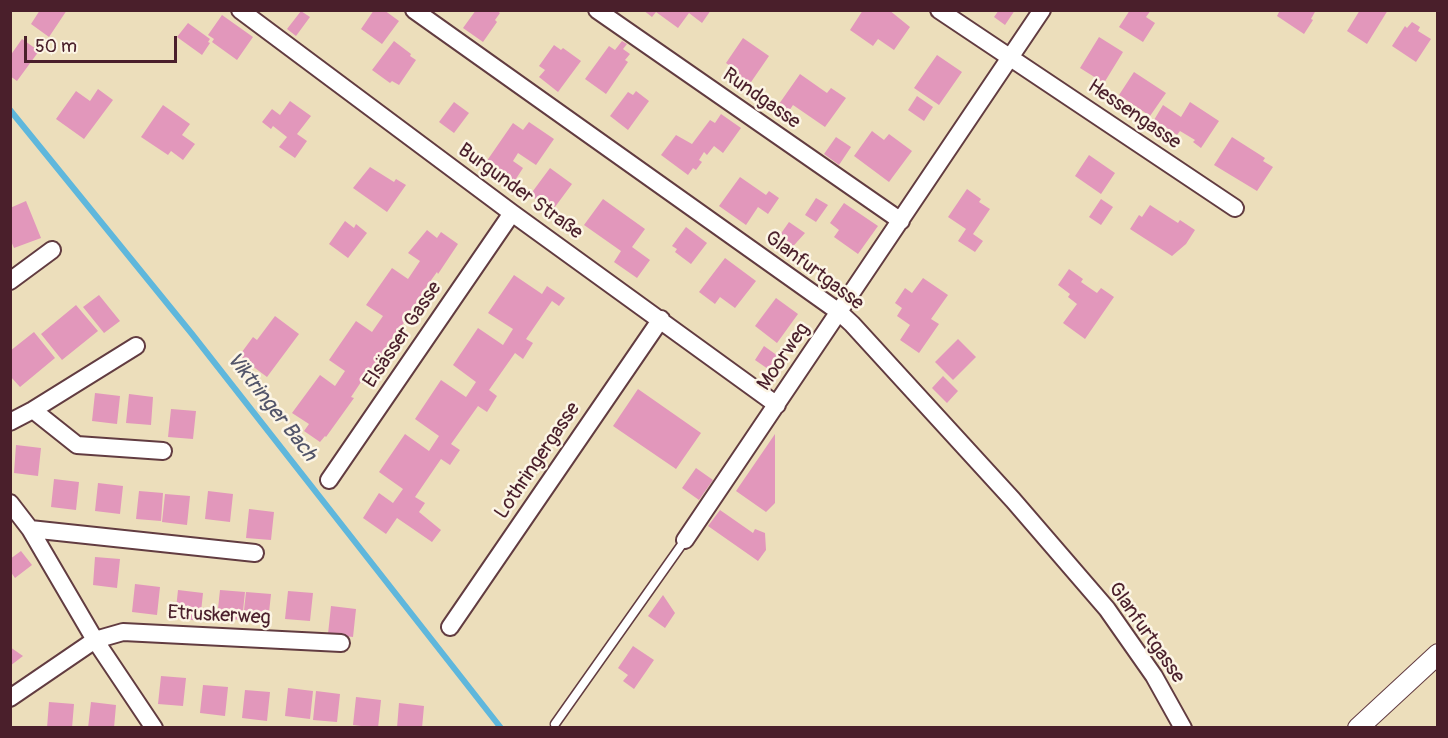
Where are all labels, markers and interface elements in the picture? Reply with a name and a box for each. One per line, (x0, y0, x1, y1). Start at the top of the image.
scale bar (27, 24, 180, 62)
text: 50 m (35, 35, 77, 58)
street label: Rundgasse (717, 63, 805, 135)
street label: Hessengasse (1083, 75, 1185, 155)
street label: Burgunder Straße (453, 139, 587, 245)
street label: Glanfurtgasse (760, 226, 868, 316)
street label: Elsässer Gasse (359, 277, 447, 393)
street label: Moorweg (753, 319, 815, 395)
water label: Viktringer Bach (221, 347, 321, 467)
street label: Lothringergasse (490, 398, 586, 524)
street label: Glanfurtgasse (1102, 578, 1190, 688)
street label: Etruskerweg (167, 601, 271, 631)

